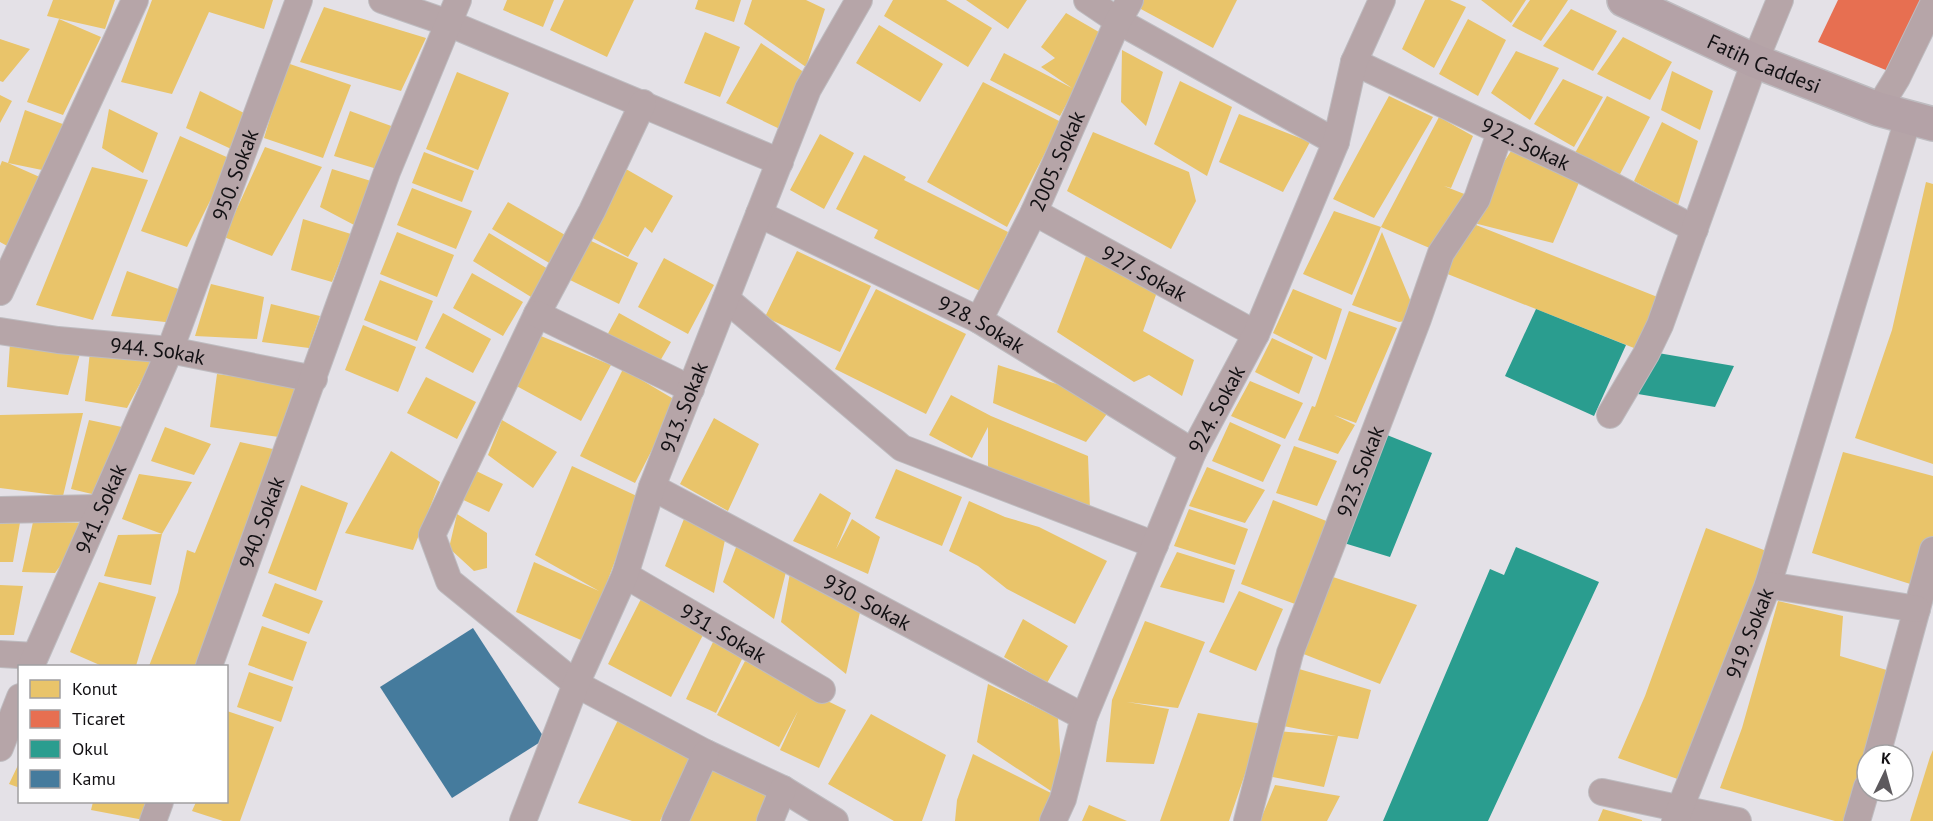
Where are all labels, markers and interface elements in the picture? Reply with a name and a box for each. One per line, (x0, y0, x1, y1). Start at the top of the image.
street label: Fatih Caddesi (1703, 27, 1825, 99)
street label: 2005. Sokak (1023, 106, 1090, 215)
street label: 922. Sokak (1477, 111, 1575, 176)
street label: 950. Sokak (205, 125, 264, 224)
street label: 927. Sokak (1097, 238, 1192, 307)
street label: 928. Sokak (933, 289, 1030, 359)
street label: 944. Sokak (109, 331, 208, 370)
street label: 913. Sokak (653, 358, 713, 457)
street label: 924. Sokak (1181, 360, 1250, 458)
street label: 923. Sokak (1330, 422, 1389, 521)
street label: 941. Sokak (69, 459, 132, 558)
street label: 940. Sokak (232, 472, 290, 572)
street label: 930. Sokak (819, 567, 916, 636)
street label: 919. Sokak (1719, 584, 1779, 683)
street label: 931. Sokak (675, 597, 772, 668)
legend (18, 665, 228, 803)
text: Konut (72, 677, 117, 700)
text: Ticaret (72, 707, 125, 730)
text: Okul (72, 737, 109, 760)
north arrow (1855, 743, 1915, 803)
text: K (1880, 748, 1892, 768)
text: Kamu (72, 767, 116, 790)

